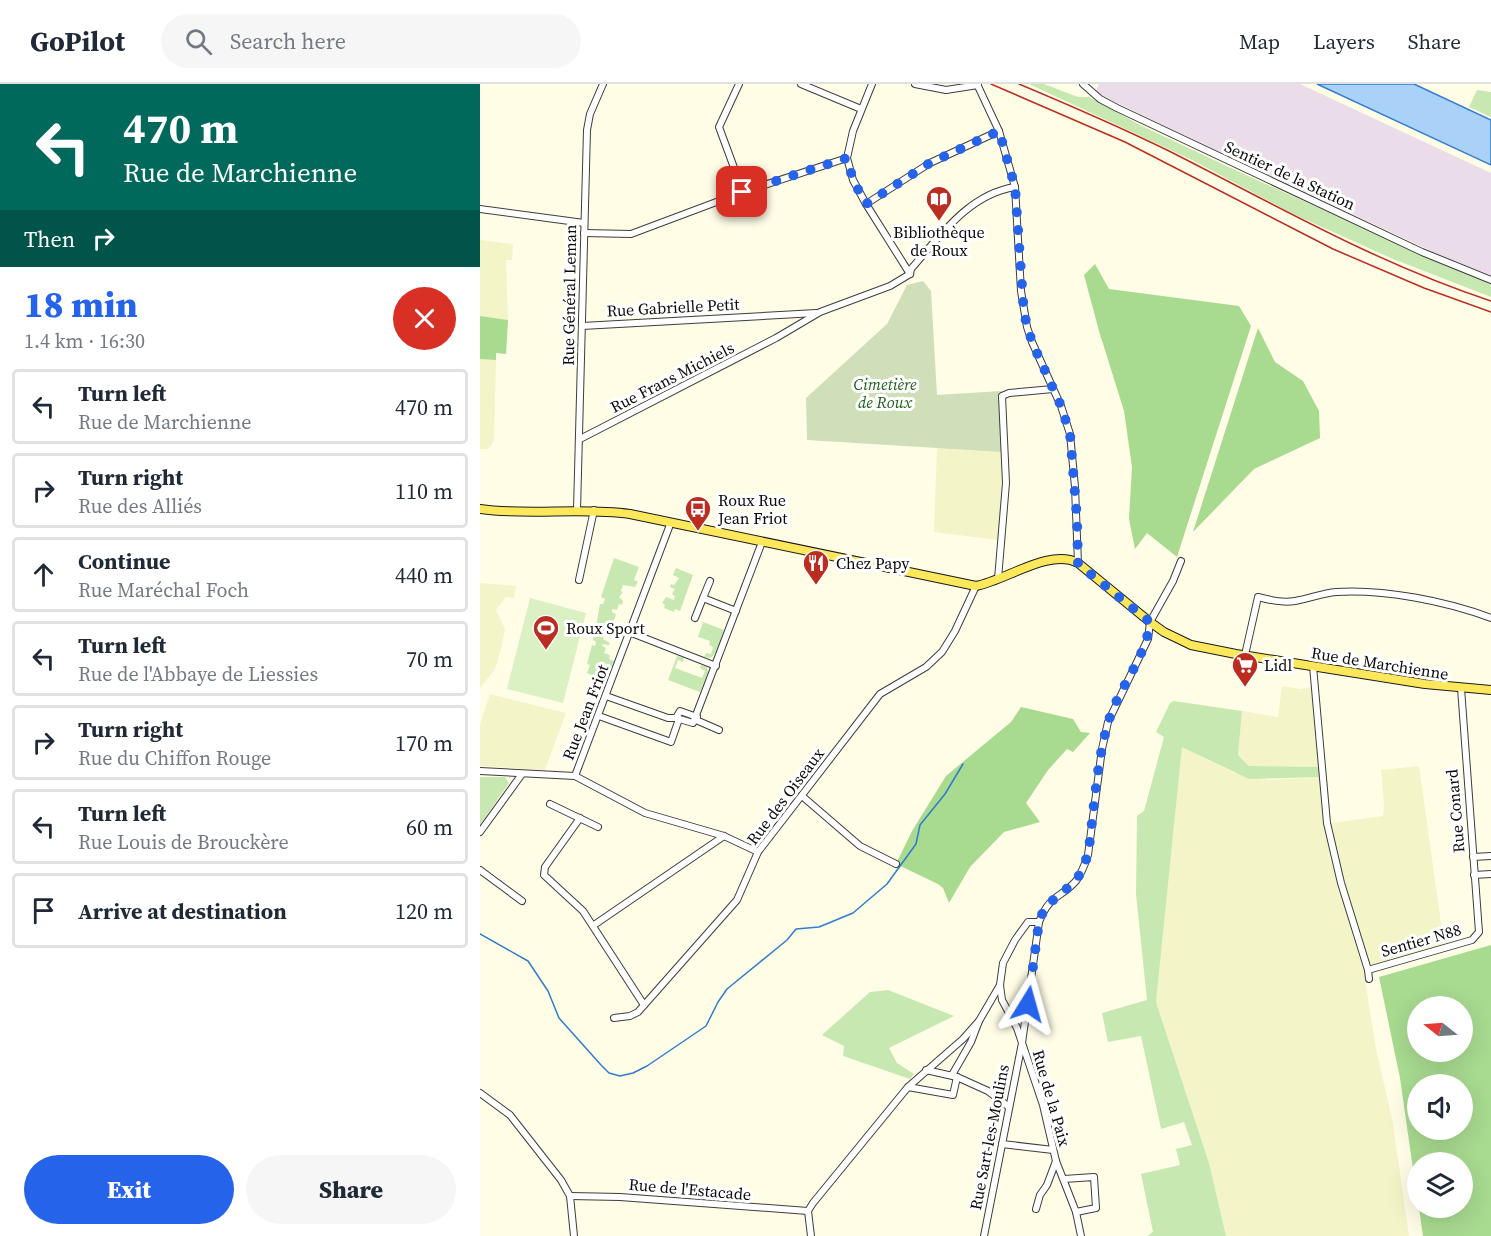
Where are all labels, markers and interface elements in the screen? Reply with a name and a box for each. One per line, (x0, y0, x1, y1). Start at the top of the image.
search box (161, 14, 581, 68)
text: GoPilot (30, 22, 125, 60)
icon: search (182, 25, 215, 58)
text: Search here (230, 26, 346, 56)
text: Map (1239, 27, 1280, 56)
text: Layers (1313, 27, 1375, 56)
text: Share (1408, 27, 1461, 56)
text: 470 m (123, 99, 238, 157)
icon: left (24, 108, 102, 186)
street label: Sentier de la Station (1221, 135, 1359, 215)
text: Rue de Marchienne (123, 154, 357, 191)
pin (716, 166, 767, 217)
icon: arrive (725, 175, 758, 208)
library icon: Bibliothèque de Roux (924, 184, 954, 222)
place label: Bibliothèque de Roux (893, 221, 985, 261)
icon: right (87, 222, 120, 255)
text: Then (24, 224, 75, 254)
street label: Rue Général Leman (557, 224, 581, 366)
text: 18 min (24, 280, 138, 329)
button: close (393, 287, 456, 350)
street label: Rue Gabrielle Petit (606, 292, 741, 321)
text: 1.4 km · 16:30 (24, 327, 145, 355)
street label: Rue Frans Michiels (606, 336, 738, 418)
park label: Cimetière de Roux (853, 373, 917, 413)
text: Turn left (78, 378, 166, 408)
icon: left (27, 390, 60, 423)
text: 470 m (395, 392, 453, 422)
text: Rue de Marchienne (78, 408, 251, 436)
text: Turn right (78, 462, 183, 492)
icon: right (27, 474, 60, 507)
text: 110 m (395, 476, 453, 506)
place label: Roux Rue Jean Friot (717, 489, 788, 529)
text: Rue des Alliés (78, 492, 202, 520)
bus stop icon: Roux Rue Jean Friot (683, 494, 713, 532)
text: Continue (78, 546, 171, 576)
restaurant icon: Chez Papy (801, 548, 831, 586)
place label: Chez Papy (836, 552, 910, 574)
icon: ahead (27, 558, 60, 591)
text: 440 m (395, 560, 453, 590)
text: Rue Maréchal Foch (78, 576, 249, 604)
sports icon: Roux Sport (531, 613, 561, 651)
place label: Roux Sport (566, 617, 646, 639)
text: Turn left (78, 630, 166, 660)
street label: Rue de Marchienne (1310, 641, 1450, 685)
icon: left (27, 642, 60, 675)
text: 70 m (406, 644, 453, 674)
supermarket icon: Lidl (1230, 650, 1260, 688)
place label: Lidl (1264, 654, 1292, 676)
text: Rue de l'Abbaye de Liessies (78, 660, 318, 688)
street label: Rue Jean Friot (557, 660, 614, 763)
text: Turn right (78, 714, 183, 744)
icon: right (27, 726, 60, 759)
text: 170 m (395, 728, 453, 758)
street label: Rue des Oiseaux (741, 743, 829, 849)
text: Rue du Chiffon Rouge (78, 744, 271, 772)
street label: Rue Conard (1440, 768, 1470, 854)
text: Turn left (78, 798, 166, 828)
icon: left (27, 810, 60, 843)
text: 60 m (406, 812, 453, 842)
text: Rue Louis de Brouckère (78, 828, 289, 856)
icon: arrive (27, 894, 60, 927)
text: Arrive at destination (78, 896, 287, 926)
text: 120 m (395, 896, 453, 926)
street label: Sentier N88 (1378, 918, 1464, 962)
position arrow (996, 972, 1060, 1036)
north arrow (1407, 996, 1473, 1062)
map controls (1407, 996, 1473, 1218)
street label: Rue de la Paix (1028, 1047, 1076, 1149)
street label: Rue Sart-les-Moulins (964, 1062, 1014, 1212)
button: sound (1407, 1074, 1473, 1140)
button: layers (1407, 1152, 1473, 1218)
button: Exit (24, 1155, 234, 1224)
button: Share (246, 1155, 456, 1224)
street label: Rue de l'Estacade (628, 1173, 752, 1205)

